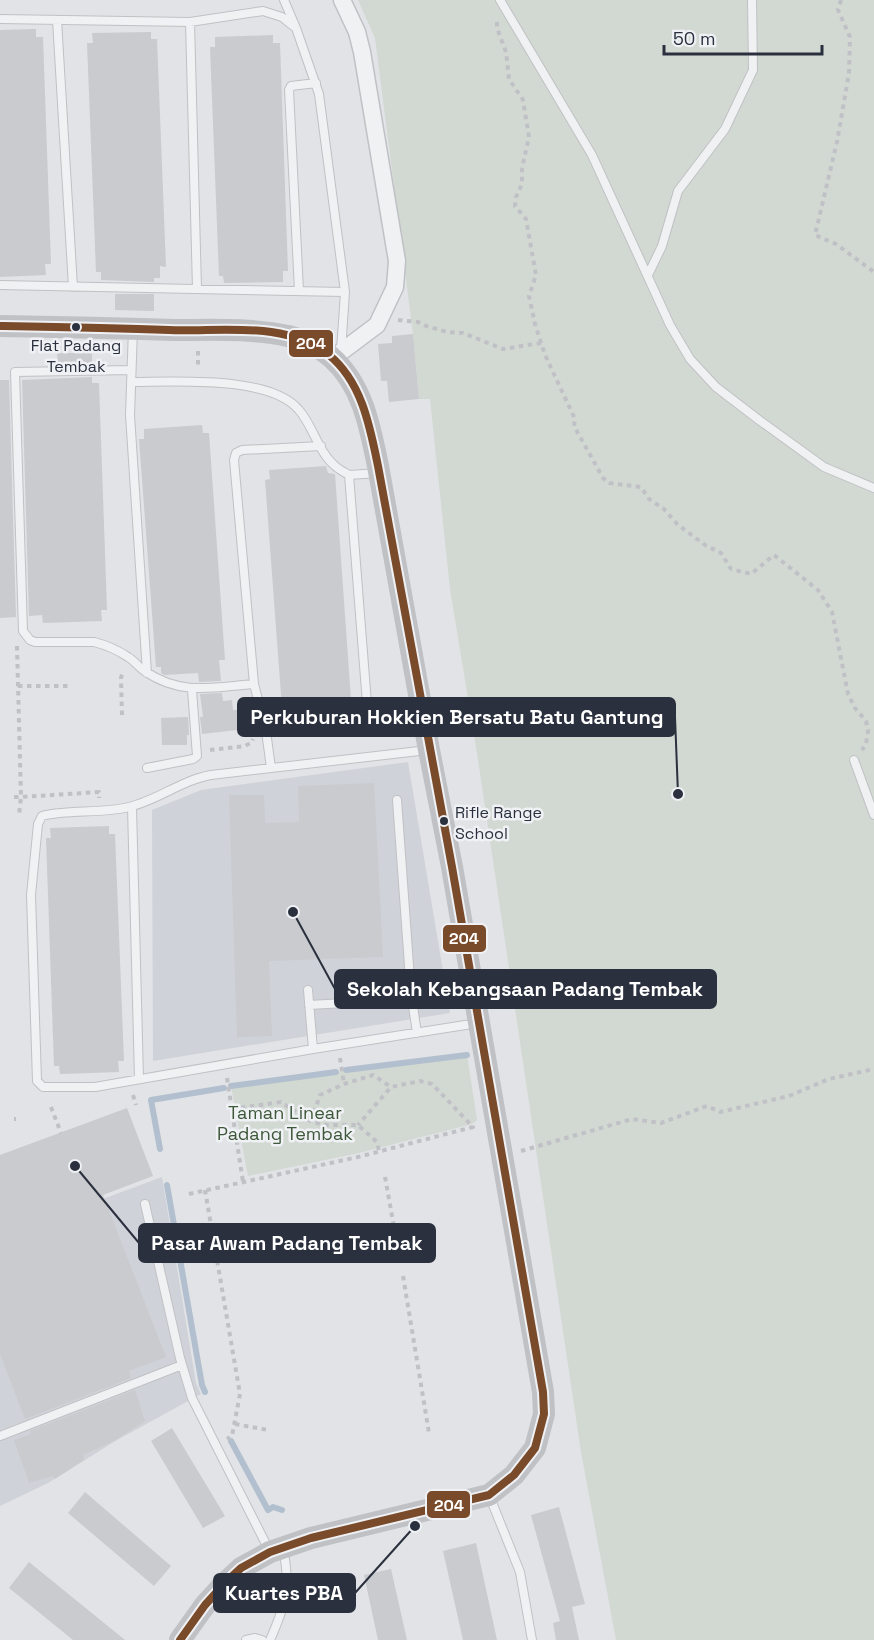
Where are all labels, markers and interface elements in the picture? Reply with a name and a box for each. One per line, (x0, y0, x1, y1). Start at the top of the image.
scale bar (664, 18, 822, 56)
text: 50 m (673, 27, 715, 50)
marker: Flat Padang Tembak (70, 321, 82, 333)
line badge: 204 (288, 329, 334, 358)
text: 204 (296, 333, 326, 354)
place label: Flat Padang Tembak (31, 335, 121, 377)
callout: Perkuburan Hokkien Bersatu Batu Gantung (238, 698, 675, 736)
text: Perkuburan Hokkien Bersatu Batu Gantung (250, 704, 664, 730)
place label: Rifle Range School (455, 802, 542, 844)
marker: Rifle Range School (438, 815, 450, 827)
line badge: 204 (442, 924, 487, 953)
text: 204 (449, 928, 479, 949)
callout: Sekolah Kebangsaan Padang Tembak (335, 970, 716, 1008)
text: Sekolah Kebangsaan Padang Tembak (347, 976, 703, 1002)
park label: Taman Linear Padang Tembak (217, 1101, 353, 1145)
callout: Pasar Awam Padang Tembak (139, 1224, 435, 1262)
text: Pasar Awam Padang Tembak (151, 1230, 423, 1256)
line badge: 204 (426, 1490, 471, 1519)
text: 204 (434, 1495, 464, 1516)
callout: Kuartes PBA (214, 1574, 355, 1612)
text: Kuartes PBA (225, 1580, 343, 1606)

